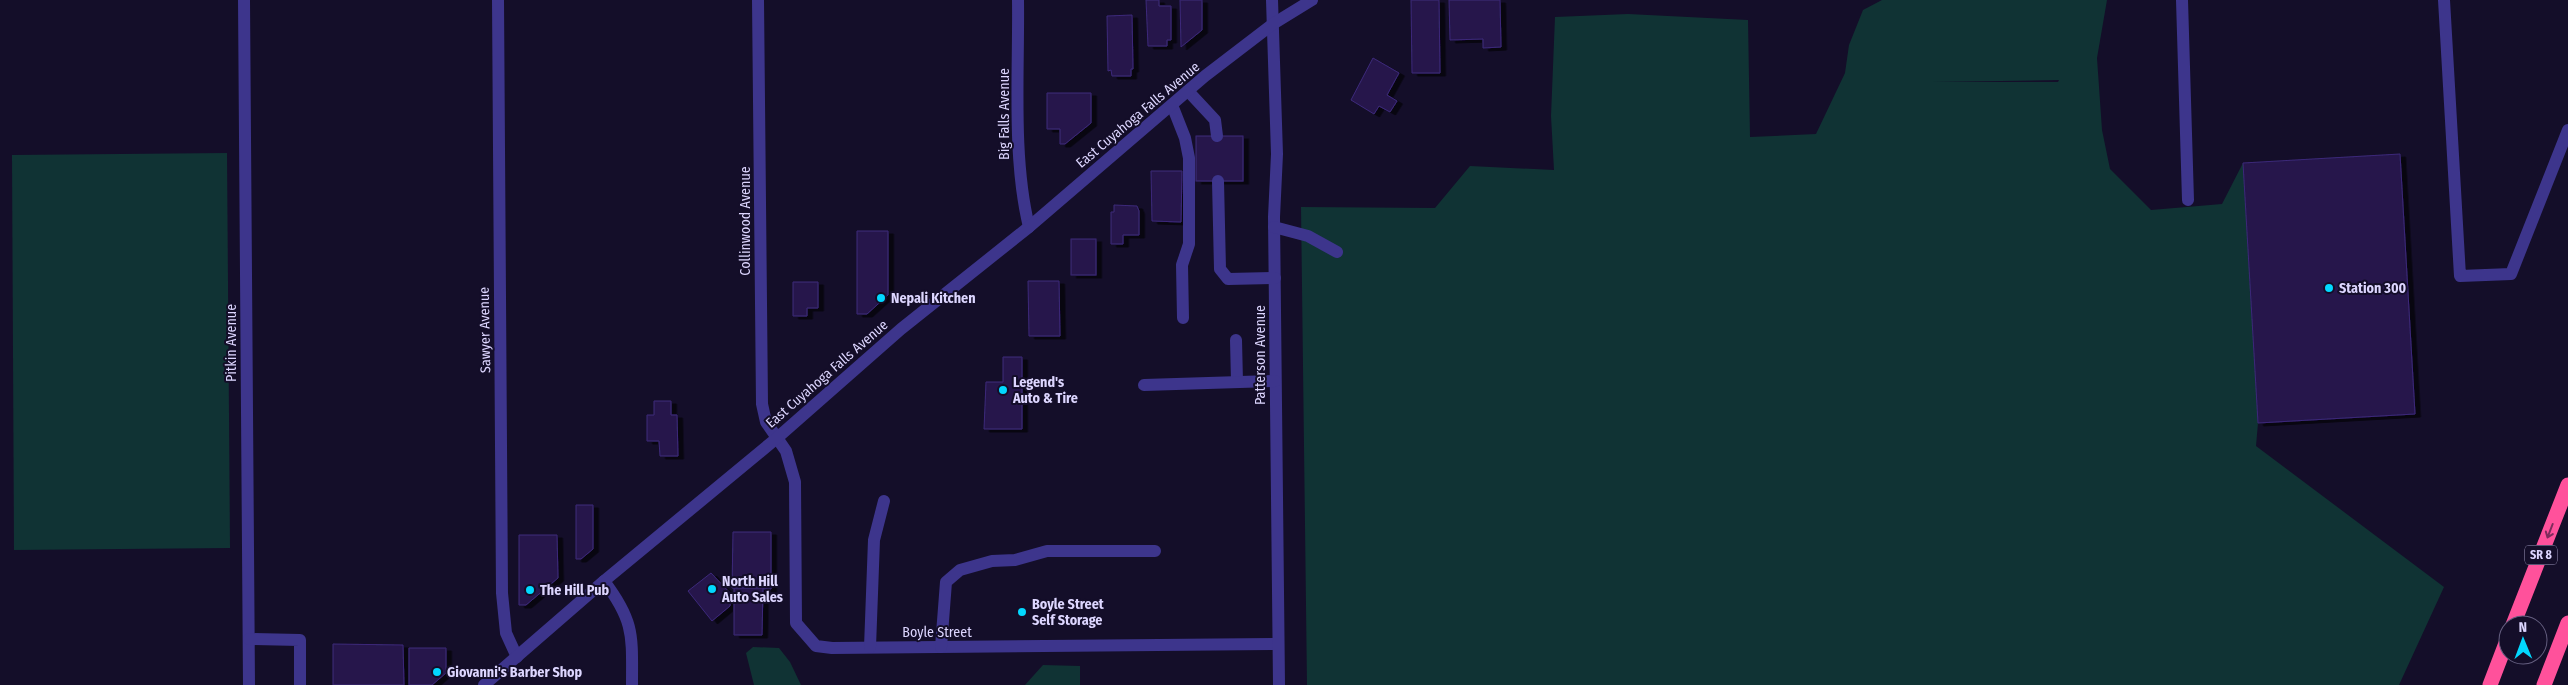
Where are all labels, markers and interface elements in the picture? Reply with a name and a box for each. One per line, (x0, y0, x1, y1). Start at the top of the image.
street label: East Cuyahoga Falls Avenue (1073, 58, 1203, 172)
street label: Big Falls Avenue (996, 68, 1013, 160)
street label: Collinwood Avenue (737, 166, 754, 276)
place label: Station 300 (2339, 280, 2407, 297)
marker: Station 300 (2323, 282, 2335, 294)
street label: Sawyer Avenue (476, 287, 494, 373)
place label: Nepali Kitchen (891, 290, 975, 307)
marker: Nepali Kitchen (875, 292, 887, 304)
street label: Pitkin Avenue (223, 304, 240, 382)
street label: Patterson Avenue (1252, 305, 1269, 405)
street label: East Cuyahoga Falls Avenue (763, 316, 892, 432)
place label: Legend's Auto & Tire (1012, 374, 1078, 407)
marker: Legend's Auto & Tire (997, 384, 1009, 396)
one-way arrow (2545, 522, 2554, 538)
road number: SR 8 (2525, 546, 2557, 564)
place label: North Hill Auto Sales (721, 573, 783, 606)
place label: The Hill Pub (540, 582, 609, 599)
marker: North Hill Auto Sales (706, 583, 718, 595)
marker: The Hill Pub (524, 584, 536, 596)
place label: Boyle Street Self Storage (1032, 596, 1105, 629)
marker: Boyle Street Self Storage (1016, 606, 1028, 618)
north arrow (2498, 615, 2548, 665)
text: N (2518, 619, 2527, 636)
street label: Boyle Street (902, 624, 972, 641)
place label: Giovanni's Barber Shop (447, 664, 583, 681)
marker: Giovanni's Barber Shop (431, 666, 443, 678)

